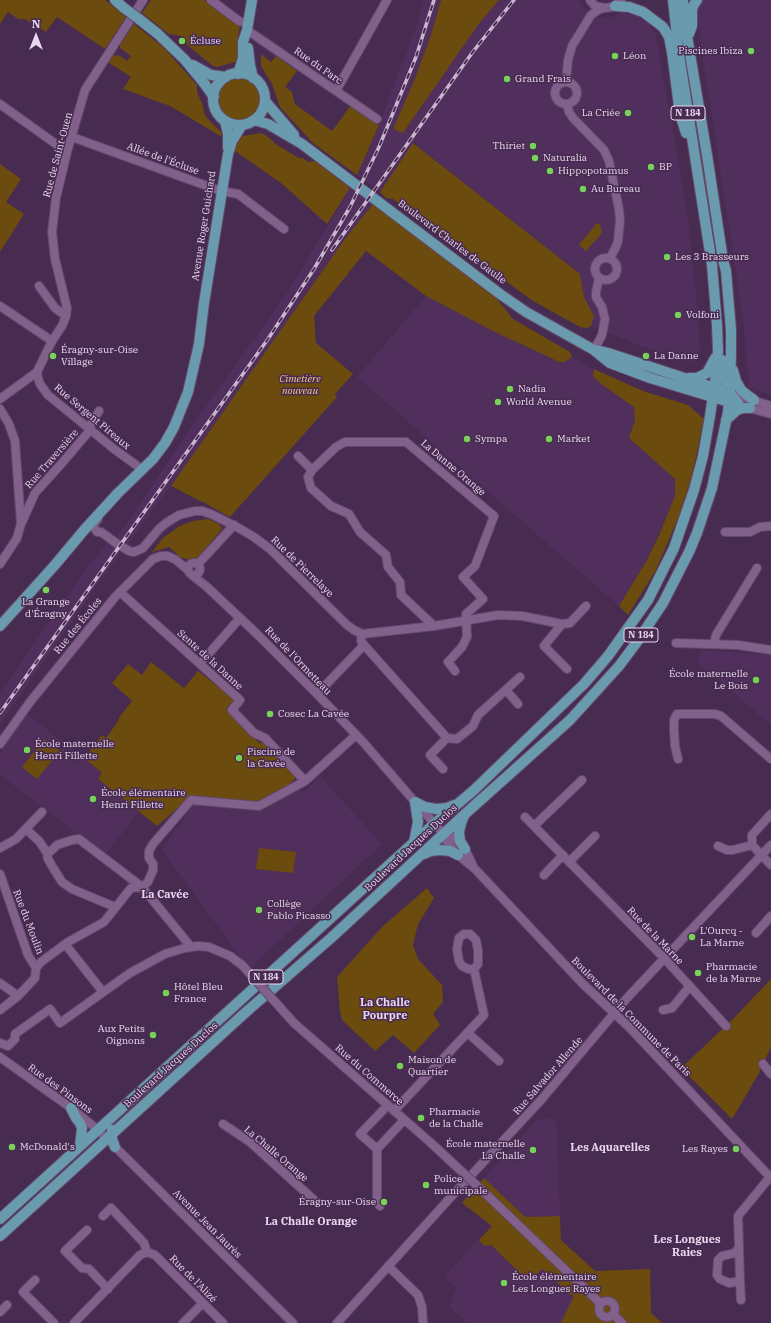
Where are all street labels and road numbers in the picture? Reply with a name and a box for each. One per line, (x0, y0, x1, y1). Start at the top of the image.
street label: Rue du Parc (292, 45, 344, 87)
road number: N 184 (671, 106, 705, 120)
street label: Rue de Saint-Ouen (41, 111, 75, 199)
street label: Allée de l'Écluse (125, 140, 201, 178)
street label: Avenue Roger Guichard (189, 170, 219, 282)
street label: Boulevard Charles de Gaulle (395, 197, 509, 287)
street label: Rue Sergent Pireaux (51, 382, 133, 452)
street label: Rue Traversière (23, 427, 81, 491)
street label: La Danne Orange (418, 437, 488, 499)
street label: Rue de Pierrelaye (268, 534, 336, 600)
street label: Rue des Écoles (51, 595, 105, 657)
street label: Rue de l'Ormetteau (262, 624, 334, 698)
street label: Sente de la Danne (175, 627, 245, 693)
road number: N 184 (624, 628, 658, 642)
street label: Boulevard Jacques Duclos (362, 802, 460, 894)
street label: Rue du Moulin (10, 888, 46, 956)
street label: Rue de la Marne (624, 905, 686, 967)
street label: Boulevard de la Commune de Paris (569, 955, 693, 1079)
road number: N 184 (249, 970, 283, 984)
street label: Boulevard Jacques Duclos (122, 1020, 220, 1110)
street label: Rue Salvador Allende (511, 1034, 585, 1118)
street label: Rue du Commerce (332, 1042, 406, 1108)
street label: Rue des Pinsons (25, 1062, 95, 1116)
street label: La Challe Orange (242, 1124, 310, 1184)
street label: Avenue Jean Jaurès (170, 1187, 244, 1261)
street label: Rue de l'Alizé (167, 1253, 219, 1305)

